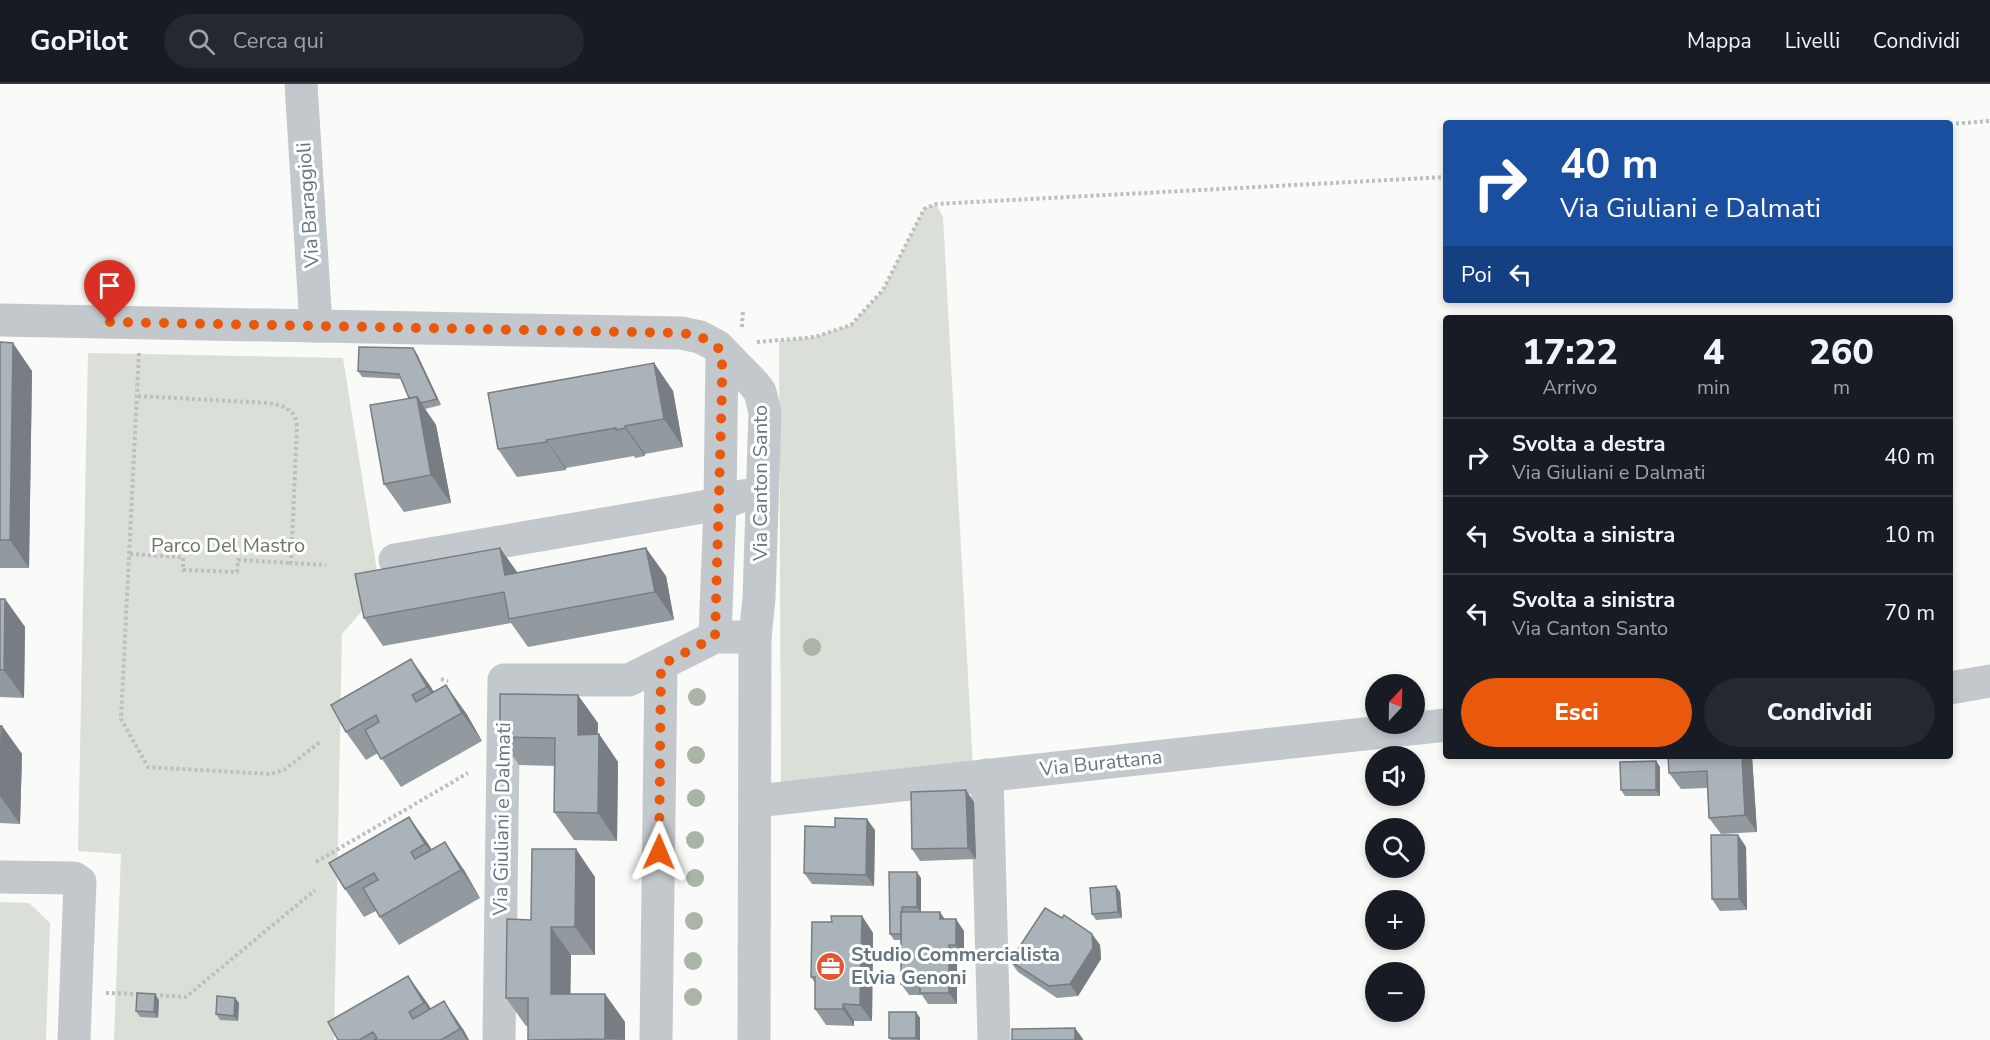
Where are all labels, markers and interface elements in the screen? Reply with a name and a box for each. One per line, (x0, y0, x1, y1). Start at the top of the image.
search box (164, 14, 584, 68)
text: GoPilot (30, 22, 128, 60)
icon: search (185, 25, 218, 58)
text: Cerca qui (233, 26, 324, 56)
text: Mappa (1687, 27, 1752, 55)
text: Livelli (1785, 27, 1840, 55)
text: Condividi (1873, 27, 1960, 55)
text: 40 m (1560, 136, 1659, 193)
street label: Via Baraggioli (290, 141, 326, 270)
icon: right (1461, 144, 1539, 222)
text: Via Giuliani e Dalmati (1560, 190, 1821, 227)
icon: left (1504, 258, 1537, 291)
pin (84, 260, 135, 322)
text: Poi (1461, 260, 1492, 290)
icon: arrive (93, 269, 126, 302)
text: 17:22 (1522, 328, 1618, 377)
text: 4 (1703, 328, 1724, 377)
text: 260 (1809, 328, 1874, 377)
text: Arrivo (1543, 374, 1597, 401)
text: min (1697, 374, 1730, 401)
text: m (1833, 374, 1850, 401)
street label: Via Canton Santo (747, 405, 774, 562)
text: Svolta a destra (1512, 429, 1666, 459)
icon: right (1461, 441, 1494, 474)
text: 40 m (1884, 442, 1935, 472)
text: Via Giuliani e Dalmati (1512, 459, 1705, 486)
icon: left (1461, 519, 1494, 552)
text: Svolta a sinistra (1512, 520, 1675, 550)
text: 10 m (1884, 520, 1935, 550)
park label: Parco Del Mastro (151, 532, 305, 559)
text: Svolta a sinistra (1512, 585, 1675, 615)
icon: left (1461, 597, 1494, 630)
text: 70 m (1884, 598, 1935, 628)
text: Via Canton Santo (1512, 615, 1668, 642)
north arrow (1365, 674, 1425, 734)
map controls (1365, 674, 1425, 1022)
button: Esci (1461, 678, 1692, 747)
button: Condividi (1704, 678, 1935, 747)
street label: Via Giuliani e Dalmati (487, 722, 517, 917)
street label: Via Burattana (1038, 743, 1164, 783)
button: sound (1365, 746, 1425, 806)
button: search (1365, 818, 1425, 878)
position arrow (627, 820, 691, 884)
button: + (1365, 890, 1425, 950)
place label: Studio Commercialista Elvia Genoni (851, 941, 1060, 991)
office icon: Studio Commercialista Elvia Genoni (814, 950, 846, 982)
button: − (1365, 962, 1425, 1022)

